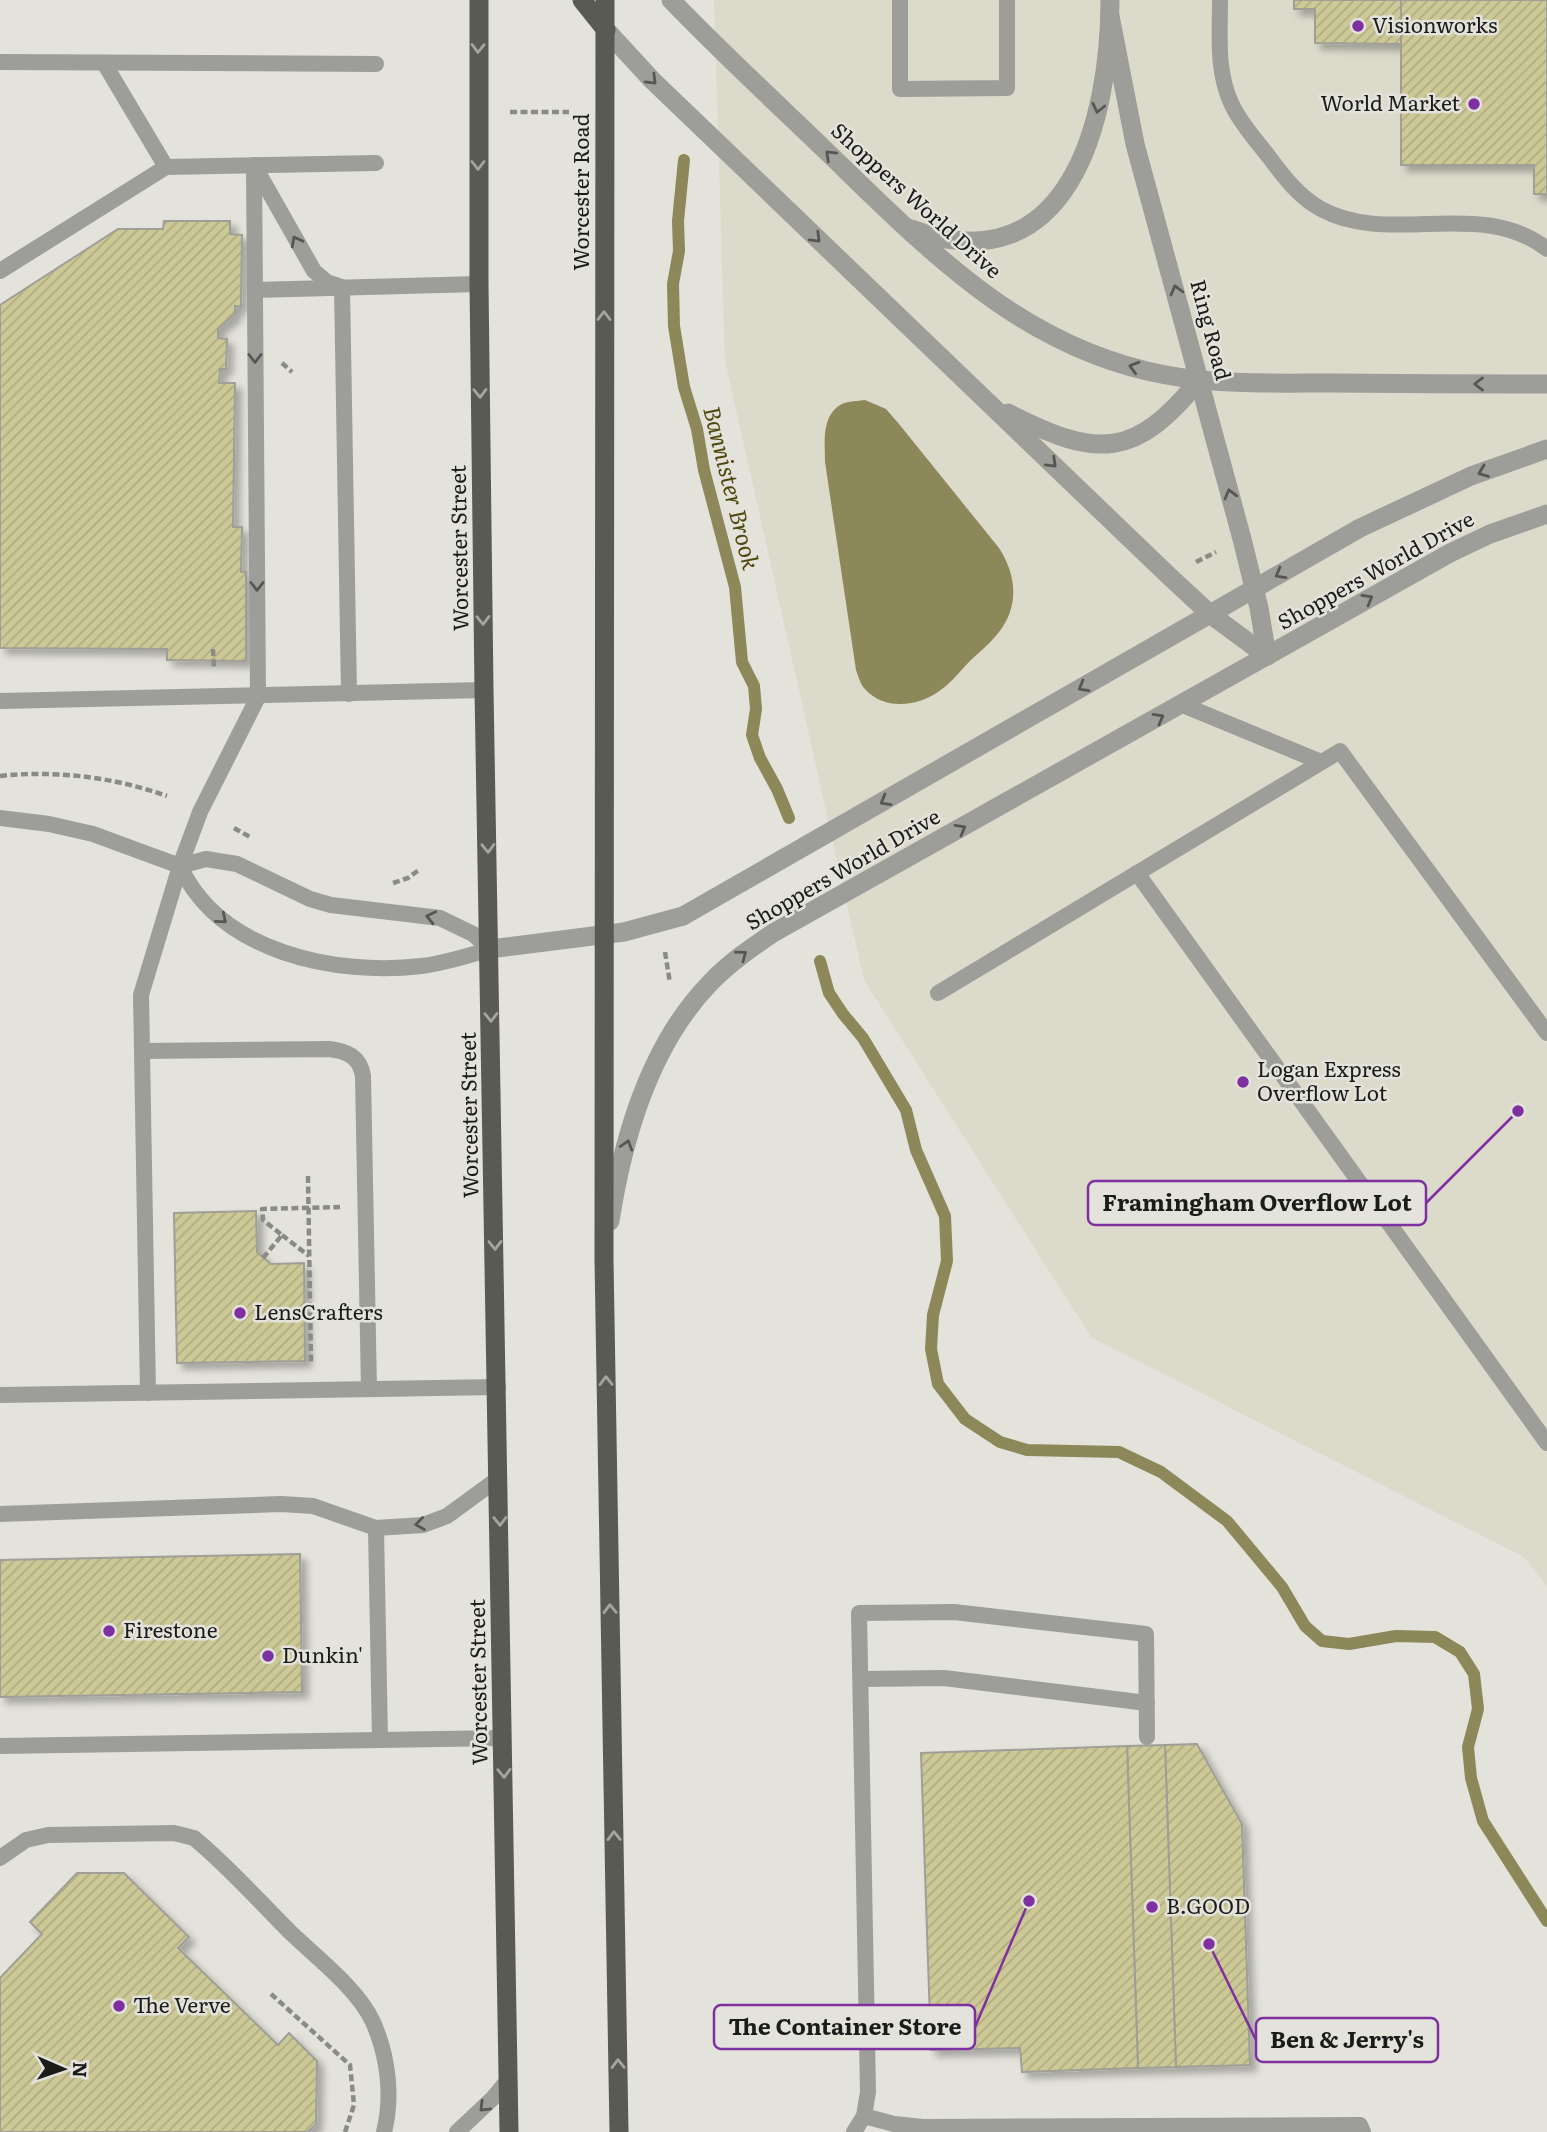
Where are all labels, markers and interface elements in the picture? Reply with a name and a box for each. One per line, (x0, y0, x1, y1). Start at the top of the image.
place label: Visionworks (1372, 8, 1498, 39)
marker: Visionworks (1350, 18, 1366, 34)
one-way arrow (470, 44, 486, 54)
one-way arrow (644, 72, 657, 85)
place label: World Market (1321, 86, 1461, 117)
marker: World Market (1466, 96, 1482, 112)
one-way arrow (1092, 102, 1106, 114)
street label: Worcester Road (564, 113, 595, 271)
street label: Shoppers World Drive (825, 114, 1010, 284)
one-way arrow (826, 150, 839, 163)
one-way arrow (470, 160, 486, 171)
one-way arrow (808, 229, 821, 242)
one-way arrow (290, 236, 304, 249)
street label: Ring Road (1184, 276, 1241, 383)
one-way arrow (1169, 284, 1184, 296)
one-way arrow (596, 311, 612, 321)
one-way arrow (248, 353, 263, 364)
one-way arrow (1128, 360, 1140, 375)
one-way arrow (1473, 376, 1484, 392)
one-way arrow (472, 388, 488, 398)
water label: Bannister Brook (696, 402, 770, 573)
one-way arrow (1043, 454, 1056, 467)
one-way arrow (1477, 463, 1489, 477)
street label: Worcester Street (441, 464, 474, 631)
one-way arrow (1224, 489, 1238, 501)
street label: Shoppers World Drive (1271, 502, 1479, 636)
one-way arrow (1274, 566, 1287, 579)
one-way arrow (249, 581, 265, 592)
one-way arrow (1361, 594, 1374, 607)
one-way arrow (476, 615, 491, 626)
one-way arrow (1077, 679, 1090, 692)
one-way arrow (1152, 713, 1165, 726)
one-way arrow (880, 793, 893, 806)
street label: Shoppers World Drive (739, 799, 945, 936)
one-way arrow (953, 824, 966, 837)
one-way arrow (480, 843, 496, 853)
one-way arrow (213, 911, 226, 923)
one-way arrow (425, 911, 437, 925)
one-way arrow (735, 950, 747, 963)
one-way arrow (483, 1013, 499, 1023)
street label: Worcester Street (451, 1031, 484, 1198)
place label: Logan Express Overflow Lot (1257, 1052, 1401, 1107)
marker: Logan Express Overflow Lot (1235, 1074, 1251, 1090)
one-way arrow (618, 1139, 633, 1151)
callout: Framingham Overflow Lot (1088, 1181, 1426, 1225)
text: Framingham Overflow Lot (1102, 1184, 1412, 1218)
one-way arrow (487, 1240, 503, 1251)
place label: LensCrafters (254, 1295, 383, 1326)
marker: LensCrafters (232, 1305, 248, 1321)
one-way arrow (598, 1376, 614, 1386)
one-way arrow (414, 1516, 426, 1531)
one-way arrow (492, 1516, 507, 1527)
street label: Worcester Street (460, 1598, 493, 1765)
one-way arrow (602, 1603, 617, 1614)
place label: Firestone (123, 1613, 218, 1644)
marker: Firestone (101, 1623, 117, 1639)
place label: Dunkin' (282, 1638, 363, 1669)
marker: Dunkin' (260, 1648, 276, 1664)
one-way arrow (496, 1768, 512, 1779)
one-way arrow (606, 1831, 622, 1841)
place label: B.GOOD (1166, 1889, 1250, 1920)
marker: B.GOOD (1144, 1899, 1160, 1915)
place label: The Verve (133, 1988, 231, 2019)
marker: The Verve (111, 1998, 127, 2014)
callout: The Container Store (714, 2005, 975, 2049)
text: The Container Store (729, 2008, 961, 2042)
callout: Ben & Jerry's (1256, 2018, 1438, 2062)
text: Ben & Jerry's (1270, 2021, 1424, 2055)
north arrow (28, 2034, 98, 2104)
one-way arrow (610, 2058, 626, 2069)
text: N (67, 2061, 95, 2078)
one-way arrow (480, 2098, 493, 2111)

